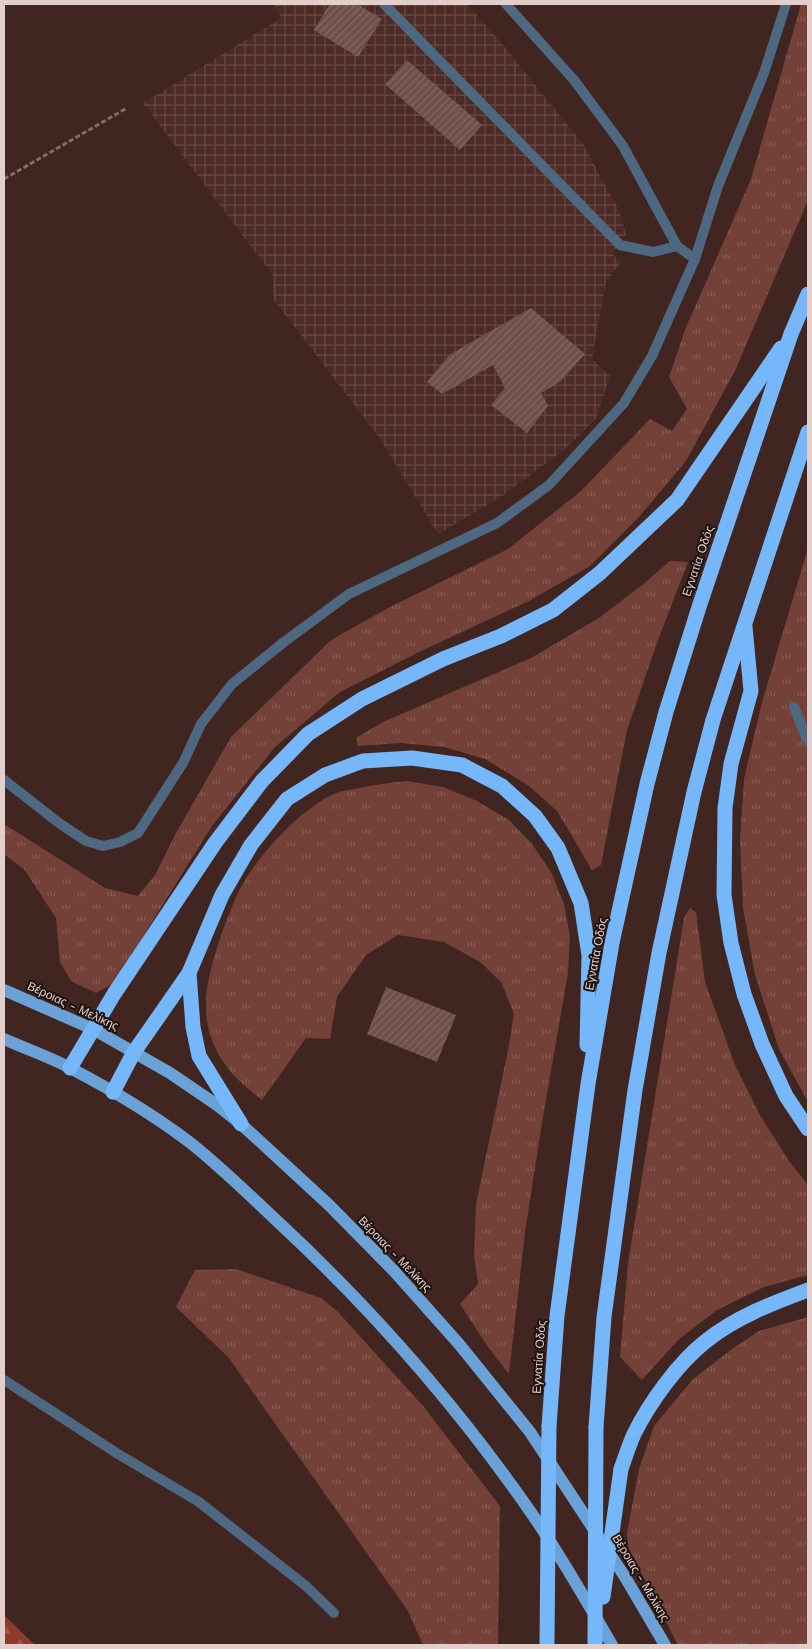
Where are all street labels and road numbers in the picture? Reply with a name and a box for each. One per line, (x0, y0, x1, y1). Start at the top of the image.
street label: Εγνατία Οδός (679, 524, 717, 598)
street label: Εγνατία Οδός (582, 916, 610, 992)
street label: Βέροιας - Μελίκης (25, 979, 121, 1033)
street label: Βέροιας - Μελίκης (356, 1214, 435, 1295)
street label: Εγνατία Οδός (529, 1319, 549, 1394)
street label: Βέροιας - Μελίκης (610, 1532, 673, 1624)

